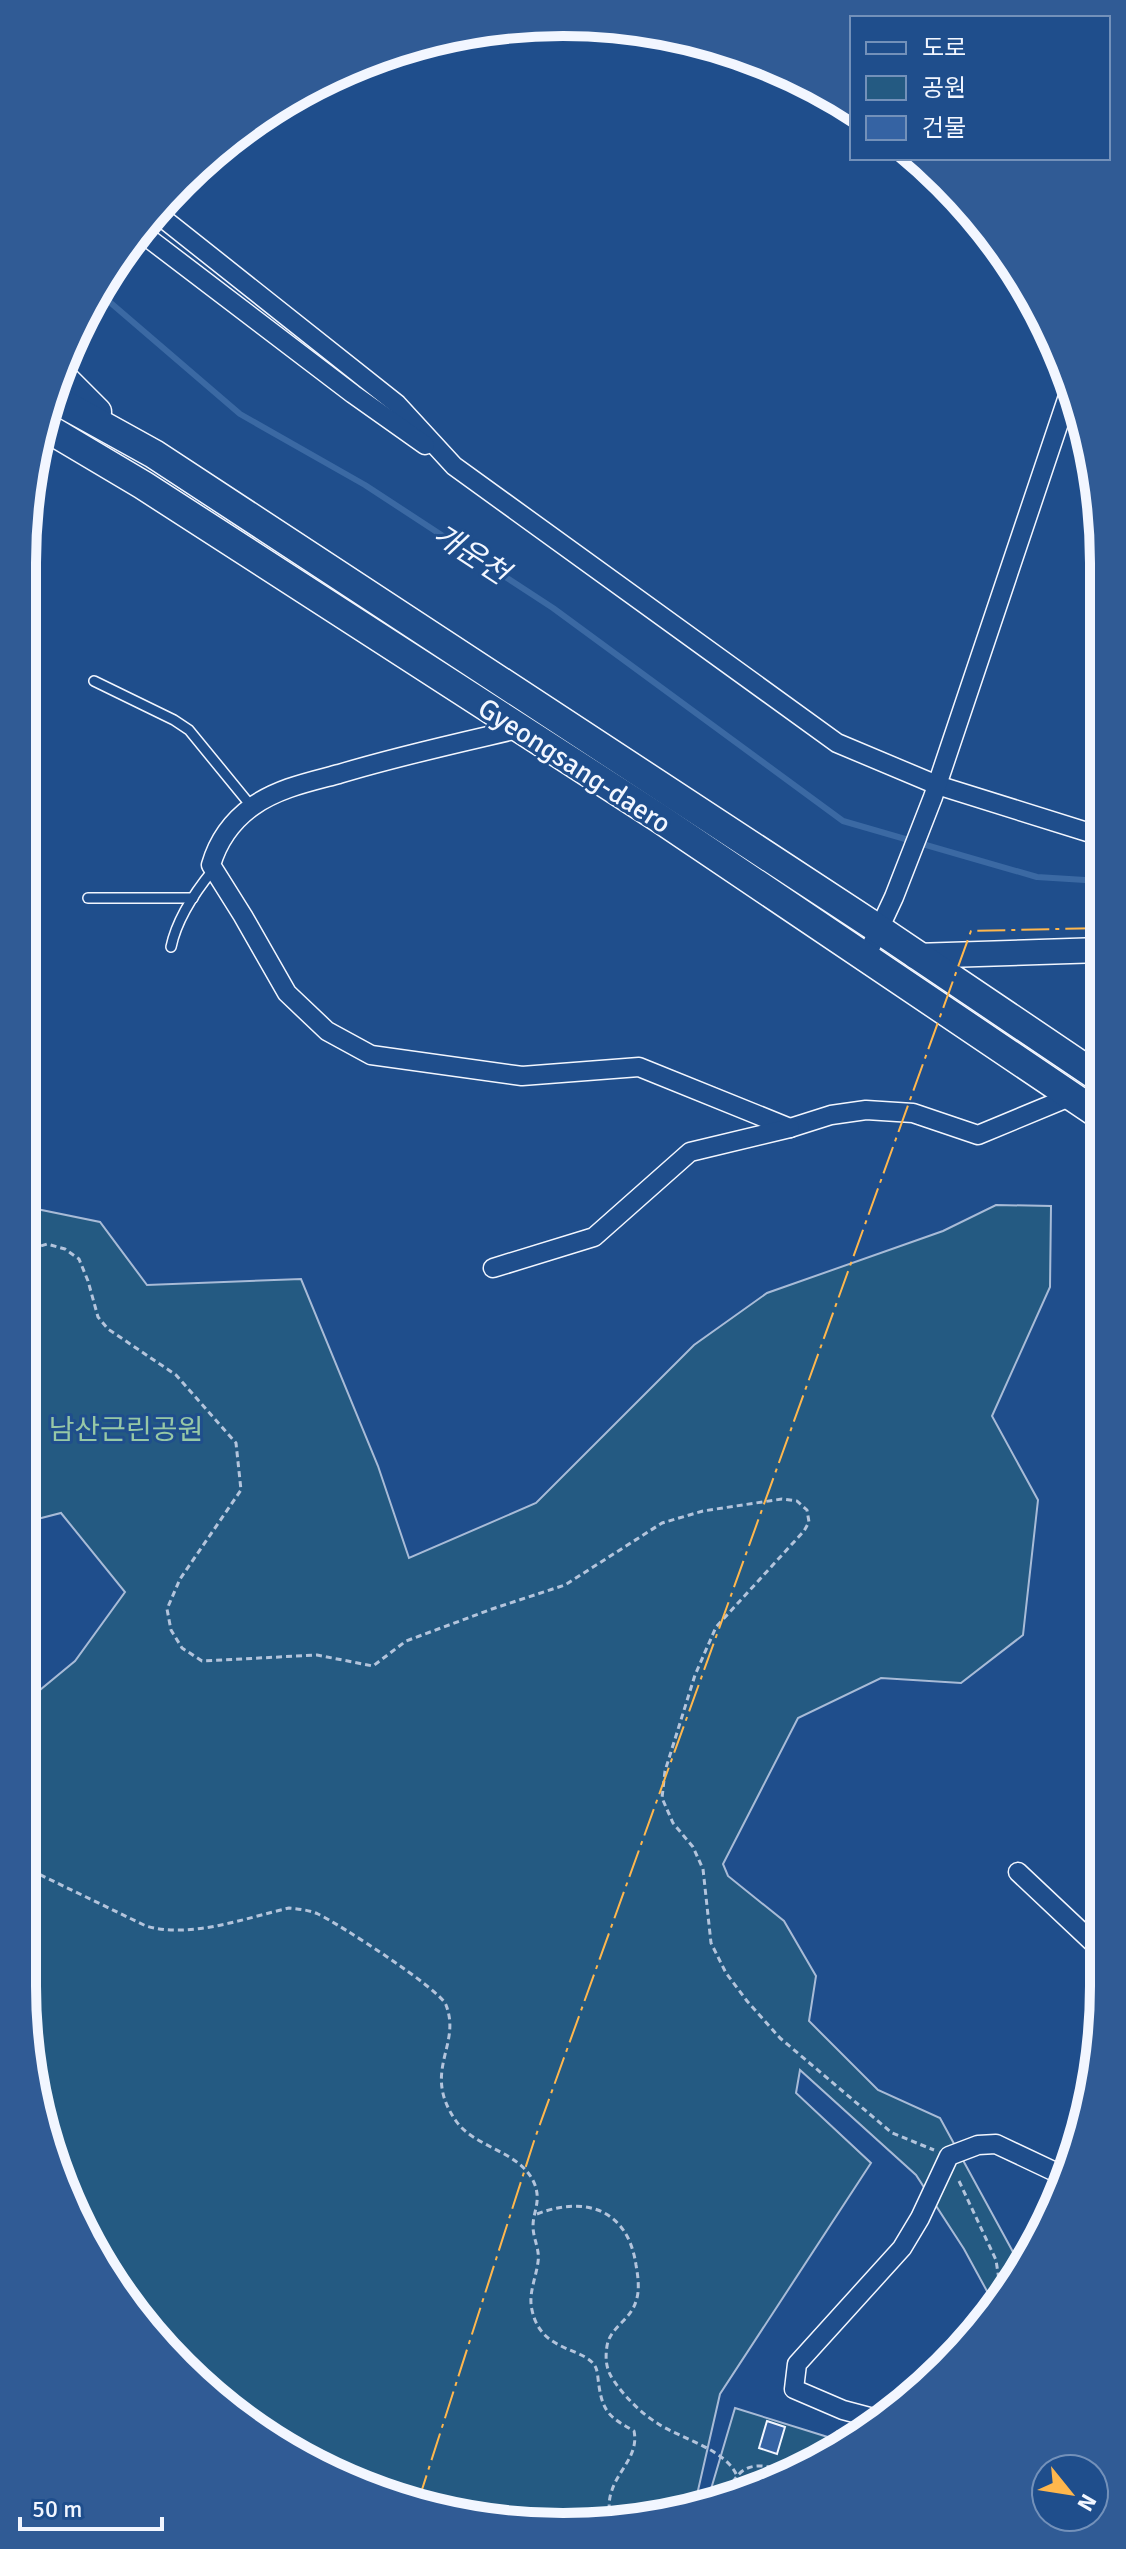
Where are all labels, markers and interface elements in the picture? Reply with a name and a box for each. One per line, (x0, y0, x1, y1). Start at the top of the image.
legend (850, 16, 1110, 160)
text: 도로 (922, 33, 966, 63)
text: 공원 (922, 73, 966, 103)
text: 건물 (922, 113, 966, 143)
water label: 개운천 (426, 516, 518, 594)
street label: Gyeongsang-daero (472, 691, 677, 841)
park label: 남산근린공원 (49, 1413, 203, 1447)
north arrow (1030, 2453, 1110, 2533)
scale bar (20, 2481, 162, 2531)
text: N (1071, 2489, 1102, 2516)
text: 50 m (32, 2494, 82, 2524)

